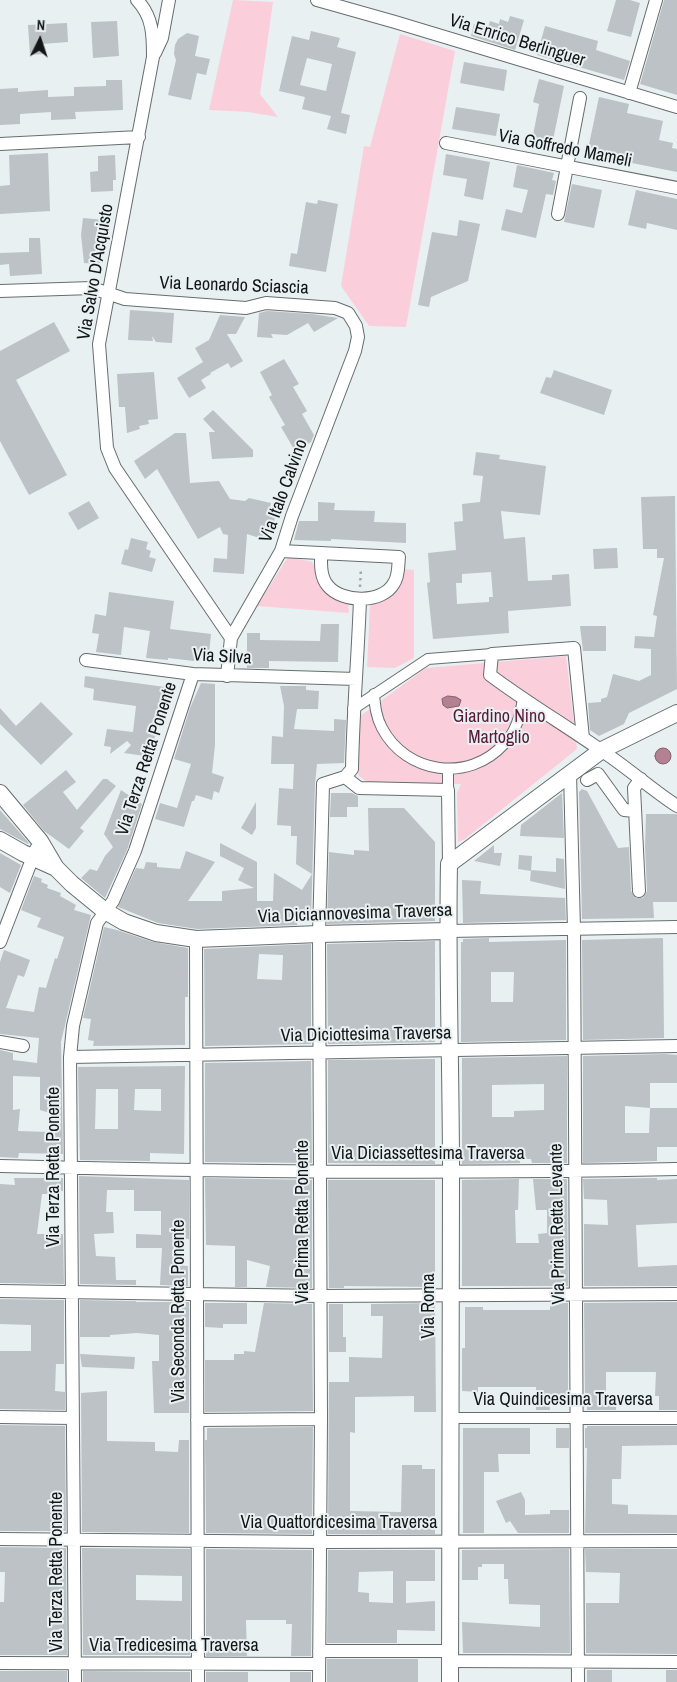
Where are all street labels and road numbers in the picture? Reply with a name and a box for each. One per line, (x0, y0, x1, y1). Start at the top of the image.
street label: Via Enrico Berlinguer (446, 10, 588, 72)
street label: Via Goffredo Mameli (496, 125, 634, 173)
street label: Via Salvo D'Acquisto (73, 202, 119, 342)
street label: Via Leonardo Sciascia (159, 273, 309, 299)
street label: Via Italo Calvino (255, 437, 313, 545)
street label: Via Silva (192, 645, 252, 669)
street label: Via Terza Retta Ponente (112, 679, 182, 839)
street label: Via Diciannovesima Traversa (257, 900, 453, 928)
street label: Via Diciottesima Traversa (280, 1023, 452, 1047)
street label: Via Terza Retta Ponente (43, 1087, 65, 1247)
street label: Via Prima Retta Ponente (292, 1140, 314, 1304)
street label: Via Diciassettesima Traversa (331, 1143, 525, 1165)
street label: Via Prima Retta Levante (546, 1143, 570, 1305)
street label: Via Seconda Retta Ponente (168, 1220, 190, 1402)
street label: Via Roma (418, 1273, 440, 1339)
street label: Via Quindicesima Traversa (473, 1389, 653, 1411)
street label: Via Terza Retta Ponente (46, 1492, 68, 1652)
street label: Via Quattordicesima Traversa (241, 1512, 437, 1534)
street label: Via Tredicesima Traversa (89, 1635, 259, 1657)

